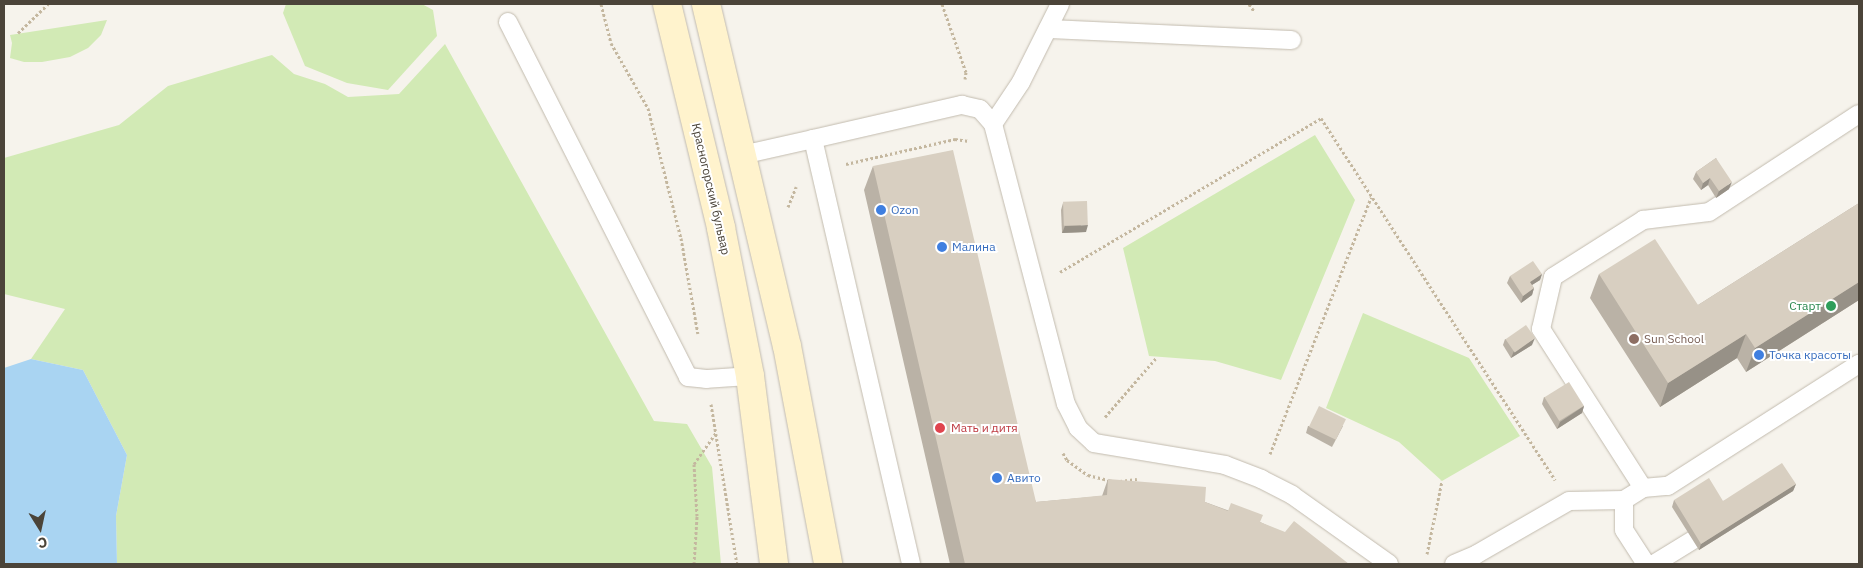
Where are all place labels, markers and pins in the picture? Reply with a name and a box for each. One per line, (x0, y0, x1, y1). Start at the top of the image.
place label: Ozon (891, 203, 918, 217)
marker: Ozon (875, 204, 887, 216)
place label: Малина (952, 240, 996, 254)
marker: Малина (936, 241, 948, 253)
place label: Старт (1789, 299, 1821, 313)
marker: Старт (1825, 300, 1837, 312)
place label: Sun School (1644, 332, 1704, 346)
marker: Sun School (1628, 333, 1640, 345)
place label: Точка красоты (1769, 348, 1851, 362)
marker: Точка красоты (1753, 349, 1765, 361)
marker: Мать и дитя (933, 421, 947, 435)
place label: Мать и дитя (951, 421, 1018, 435)
place label: Авито (1007, 471, 1041, 485)
marker: Авито (991, 472, 1003, 484)

